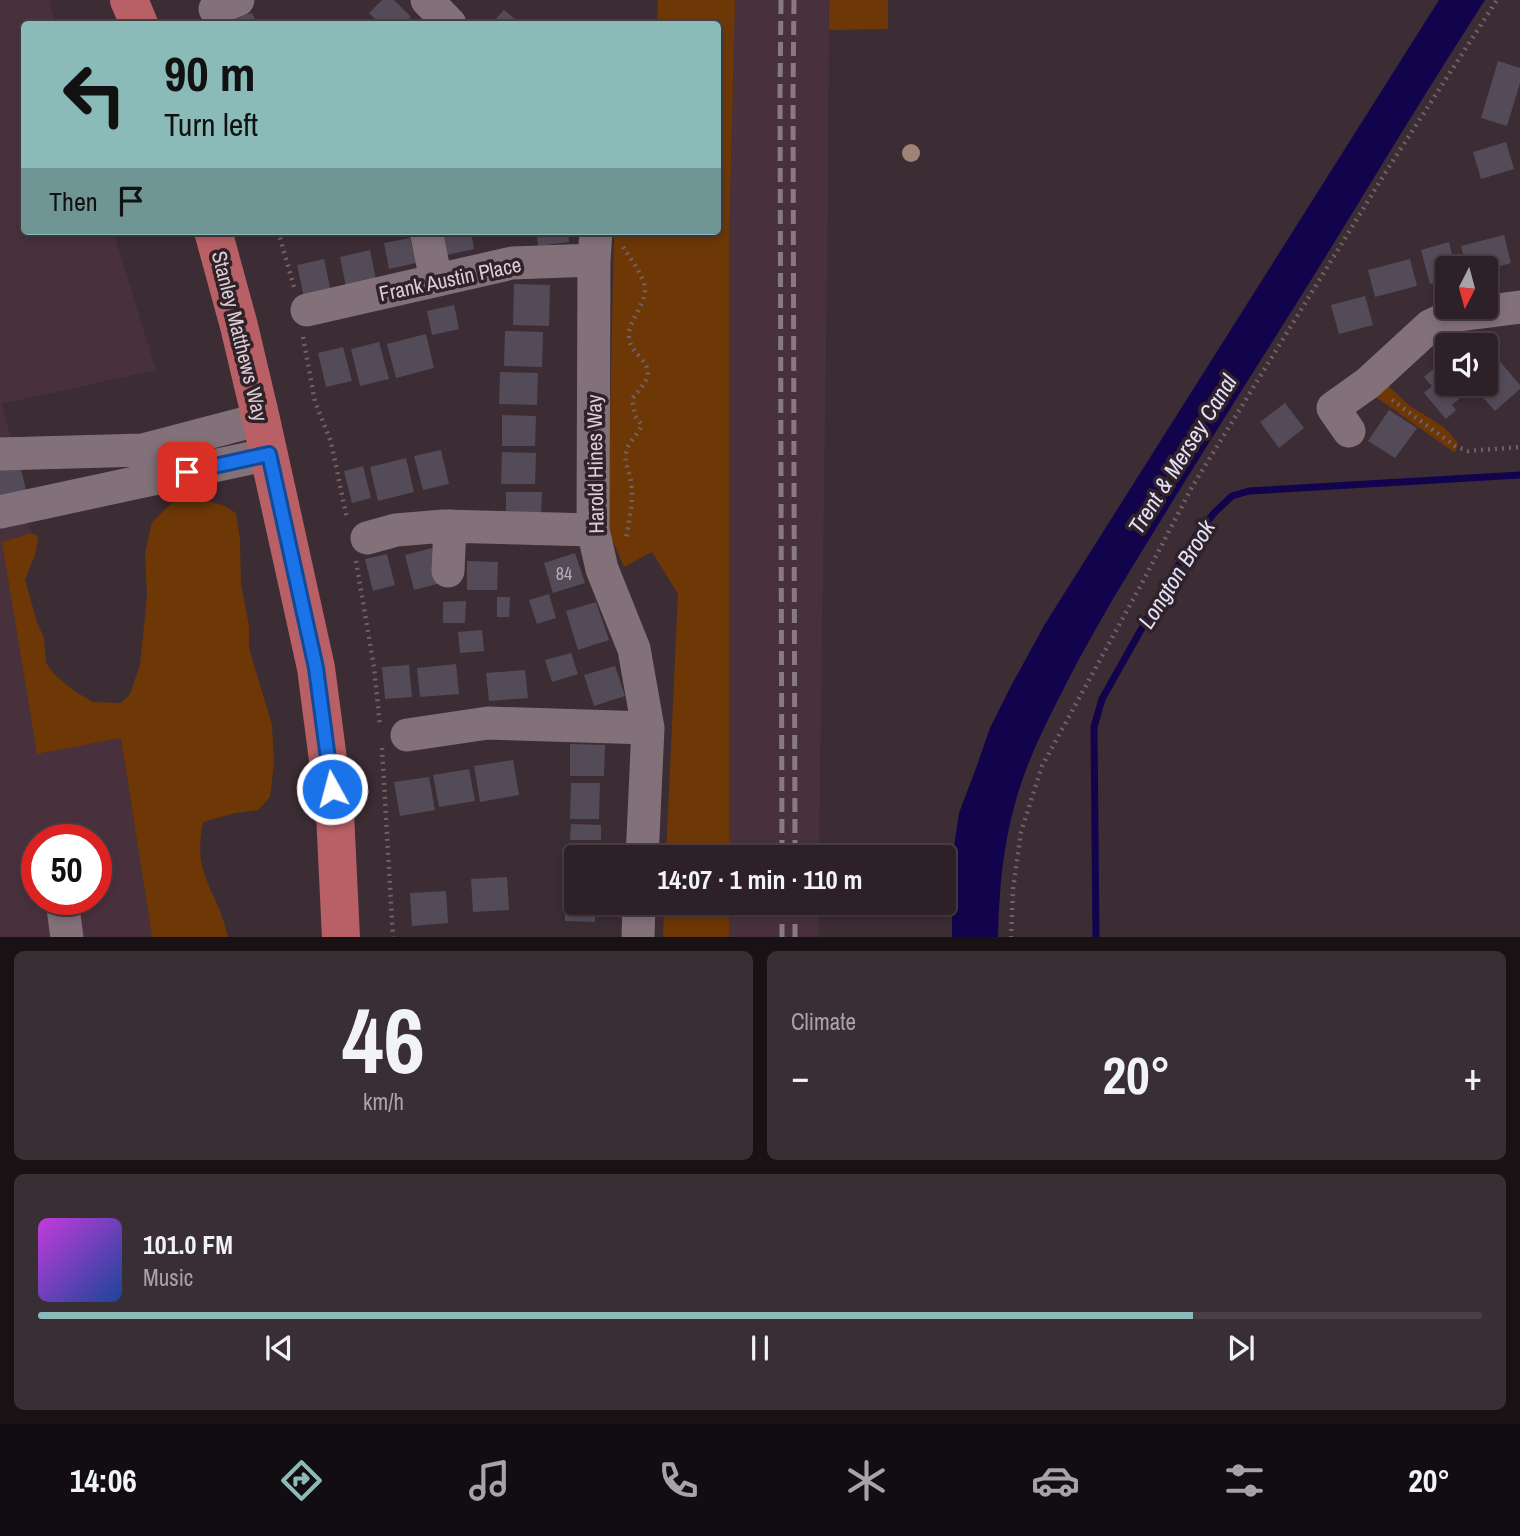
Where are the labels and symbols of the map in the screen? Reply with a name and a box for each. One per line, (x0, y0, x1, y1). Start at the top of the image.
street label: Stanley Matthews Way (205, 248, 275, 425)
street label: Frank Austin Place (376, 250, 524, 308)
north arrow (1435, 256, 1498, 318)
water label: Trent & Mersey Canal (1120, 368, 1244, 540)
street label: Harold Hines Way (579, 394, 611, 534)
pin (157, 442, 217, 502)
water label: Longton Brook (1130, 512, 1222, 634)
house number: 84 (556, 561, 572, 586)
position arrow (295, 752, 369, 826)
speed limit sign: 50 (21, 824, 112, 915)

